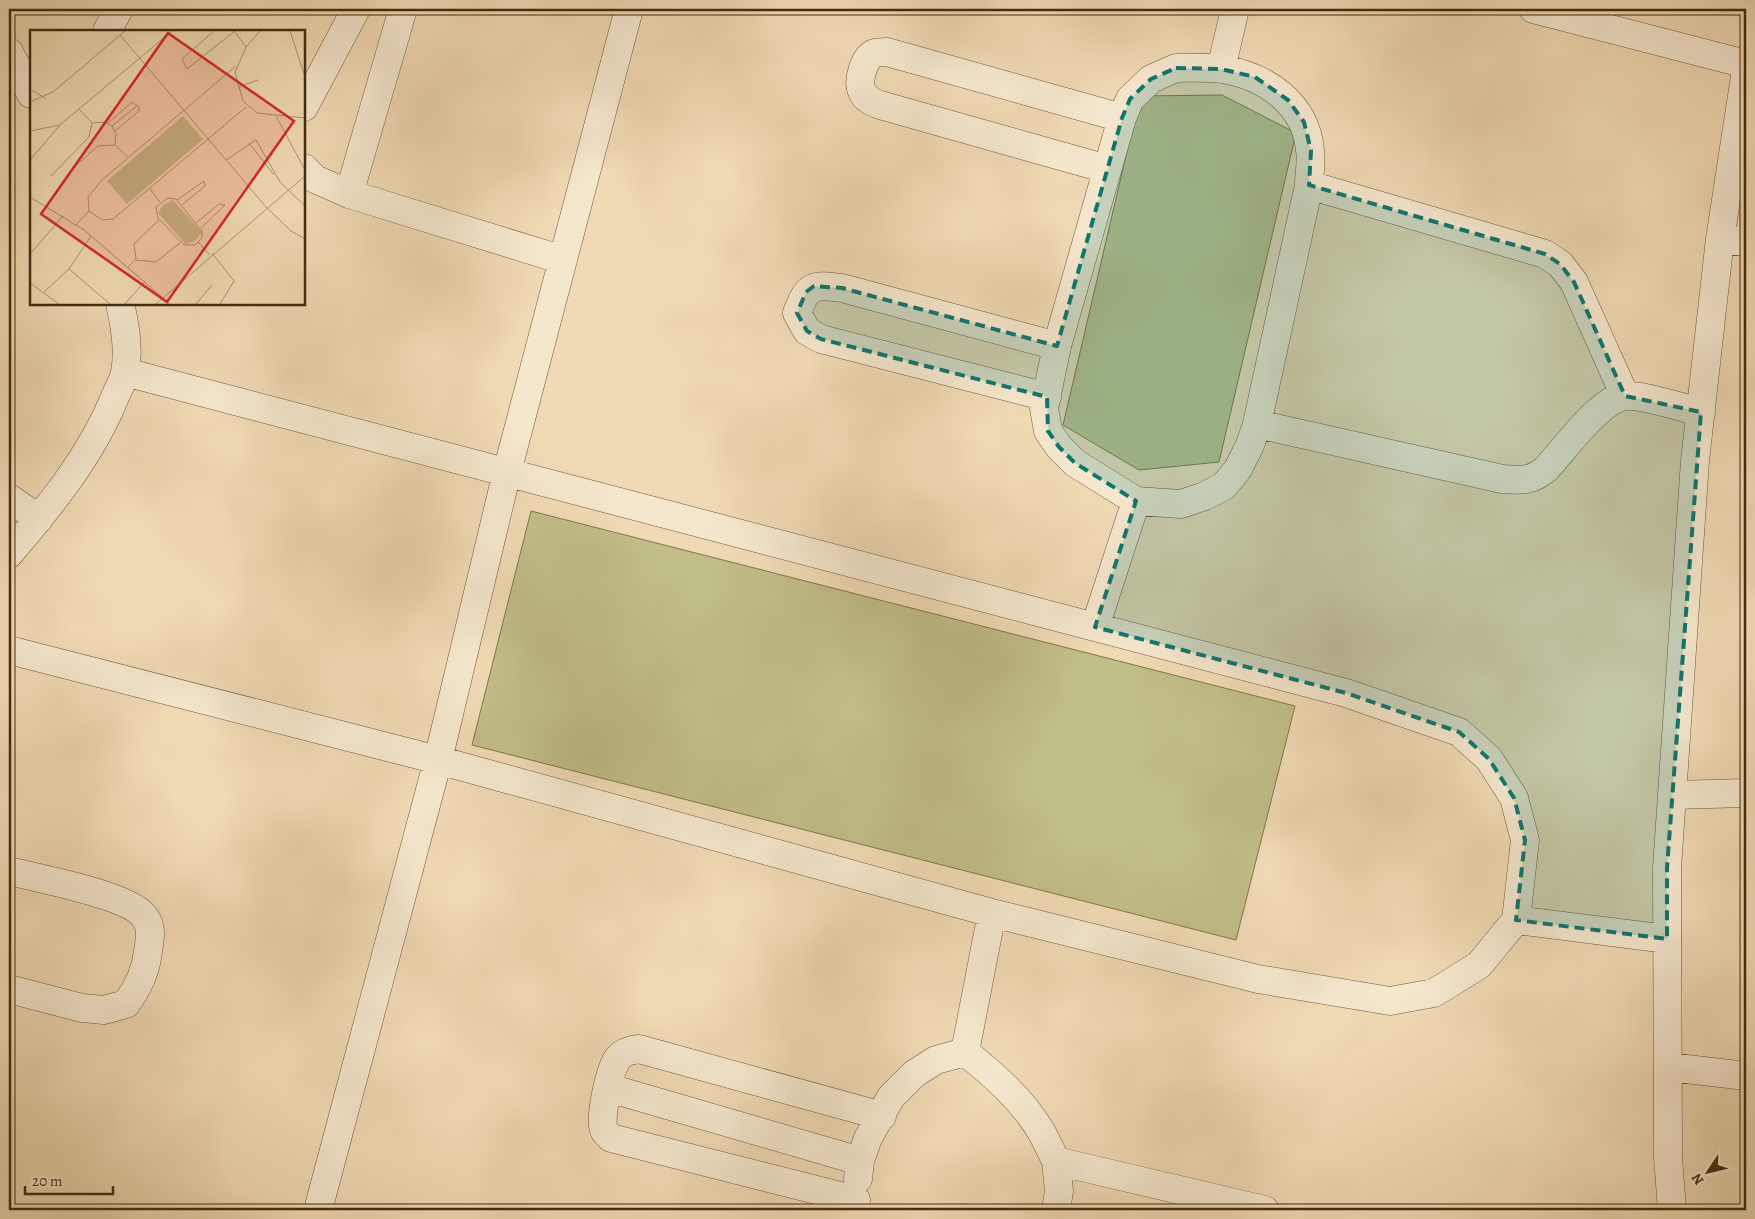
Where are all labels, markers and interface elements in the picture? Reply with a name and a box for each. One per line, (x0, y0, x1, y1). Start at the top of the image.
inset map (30, 30, 305, 305)
north arrow (1682, 1146, 1732, 1196)
scale bar (25, 1164, 112, 1196)
text: N (1687, 1170, 1708, 1189)
text: 20 m (32, 1171, 63, 1191)

